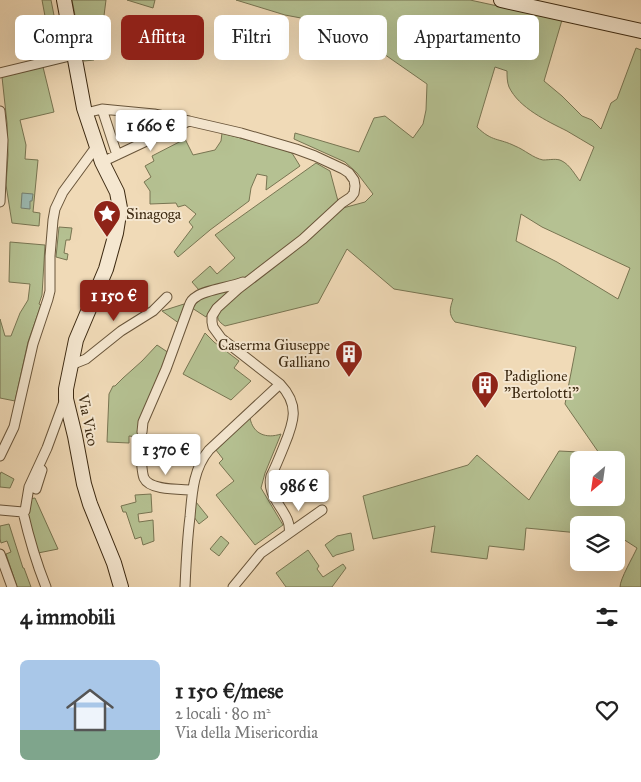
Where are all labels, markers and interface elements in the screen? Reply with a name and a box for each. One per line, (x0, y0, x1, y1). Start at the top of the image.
chip: Compra (15, 15, 111, 60)
chip: Affitta (121, 15, 204, 60)
chip: Filtri (214, 15, 289, 60)
chip: Nuovo (299, 15, 387, 60)
chip: Appartamento (397, 15, 539, 60)
pin: 1 660 € (105, 110, 197, 152)
text: 1 660 € (127, 116, 175, 135)
place icon: Sinagoga (92, 199, 122, 238)
place label: Sinagoga (126, 205, 182, 223)
pin: 1 150 € (68, 280, 160, 322)
text: 1 150 € (91, 286, 137, 305)
place label: Caserma Giuseppe Galliano (218, 336, 330, 371)
building icon: Caserma Giuseppe Galliano (334, 339, 364, 378)
place label: Padiglione "Bertolotti" (504, 367, 579, 402)
building icon: Padiglione "Bertolotti" (470, 370, 500, 409)
street label: Via Vico (74, 391, 102, 448)
pin: 1 370 € (120, 434, 212, 476)
text: 1 370 € (142, 440, 190, 459)
north arrow (570, 451, 625, 506)
map controls (570, 451, 625, 571)
pin: 986 € (264, 470, 334, 512)
text: 986 € (280, 476, 318, 495)
button: layers (570, 516, 625, 571)
icon: filters (593, 603, 621, 631)
text: 4 immobili (20, 604, 115, 630)
text: 1 150 €/mese (175, 678, 284, 704)
icon: home (60, 680, 120, 740)
icon: heart (593, 696, 621, 724)
text: 2 locali · 80 m² (175, 704, 271, 723)
text: Via della Misericordia (175, 723, 318, 742)

